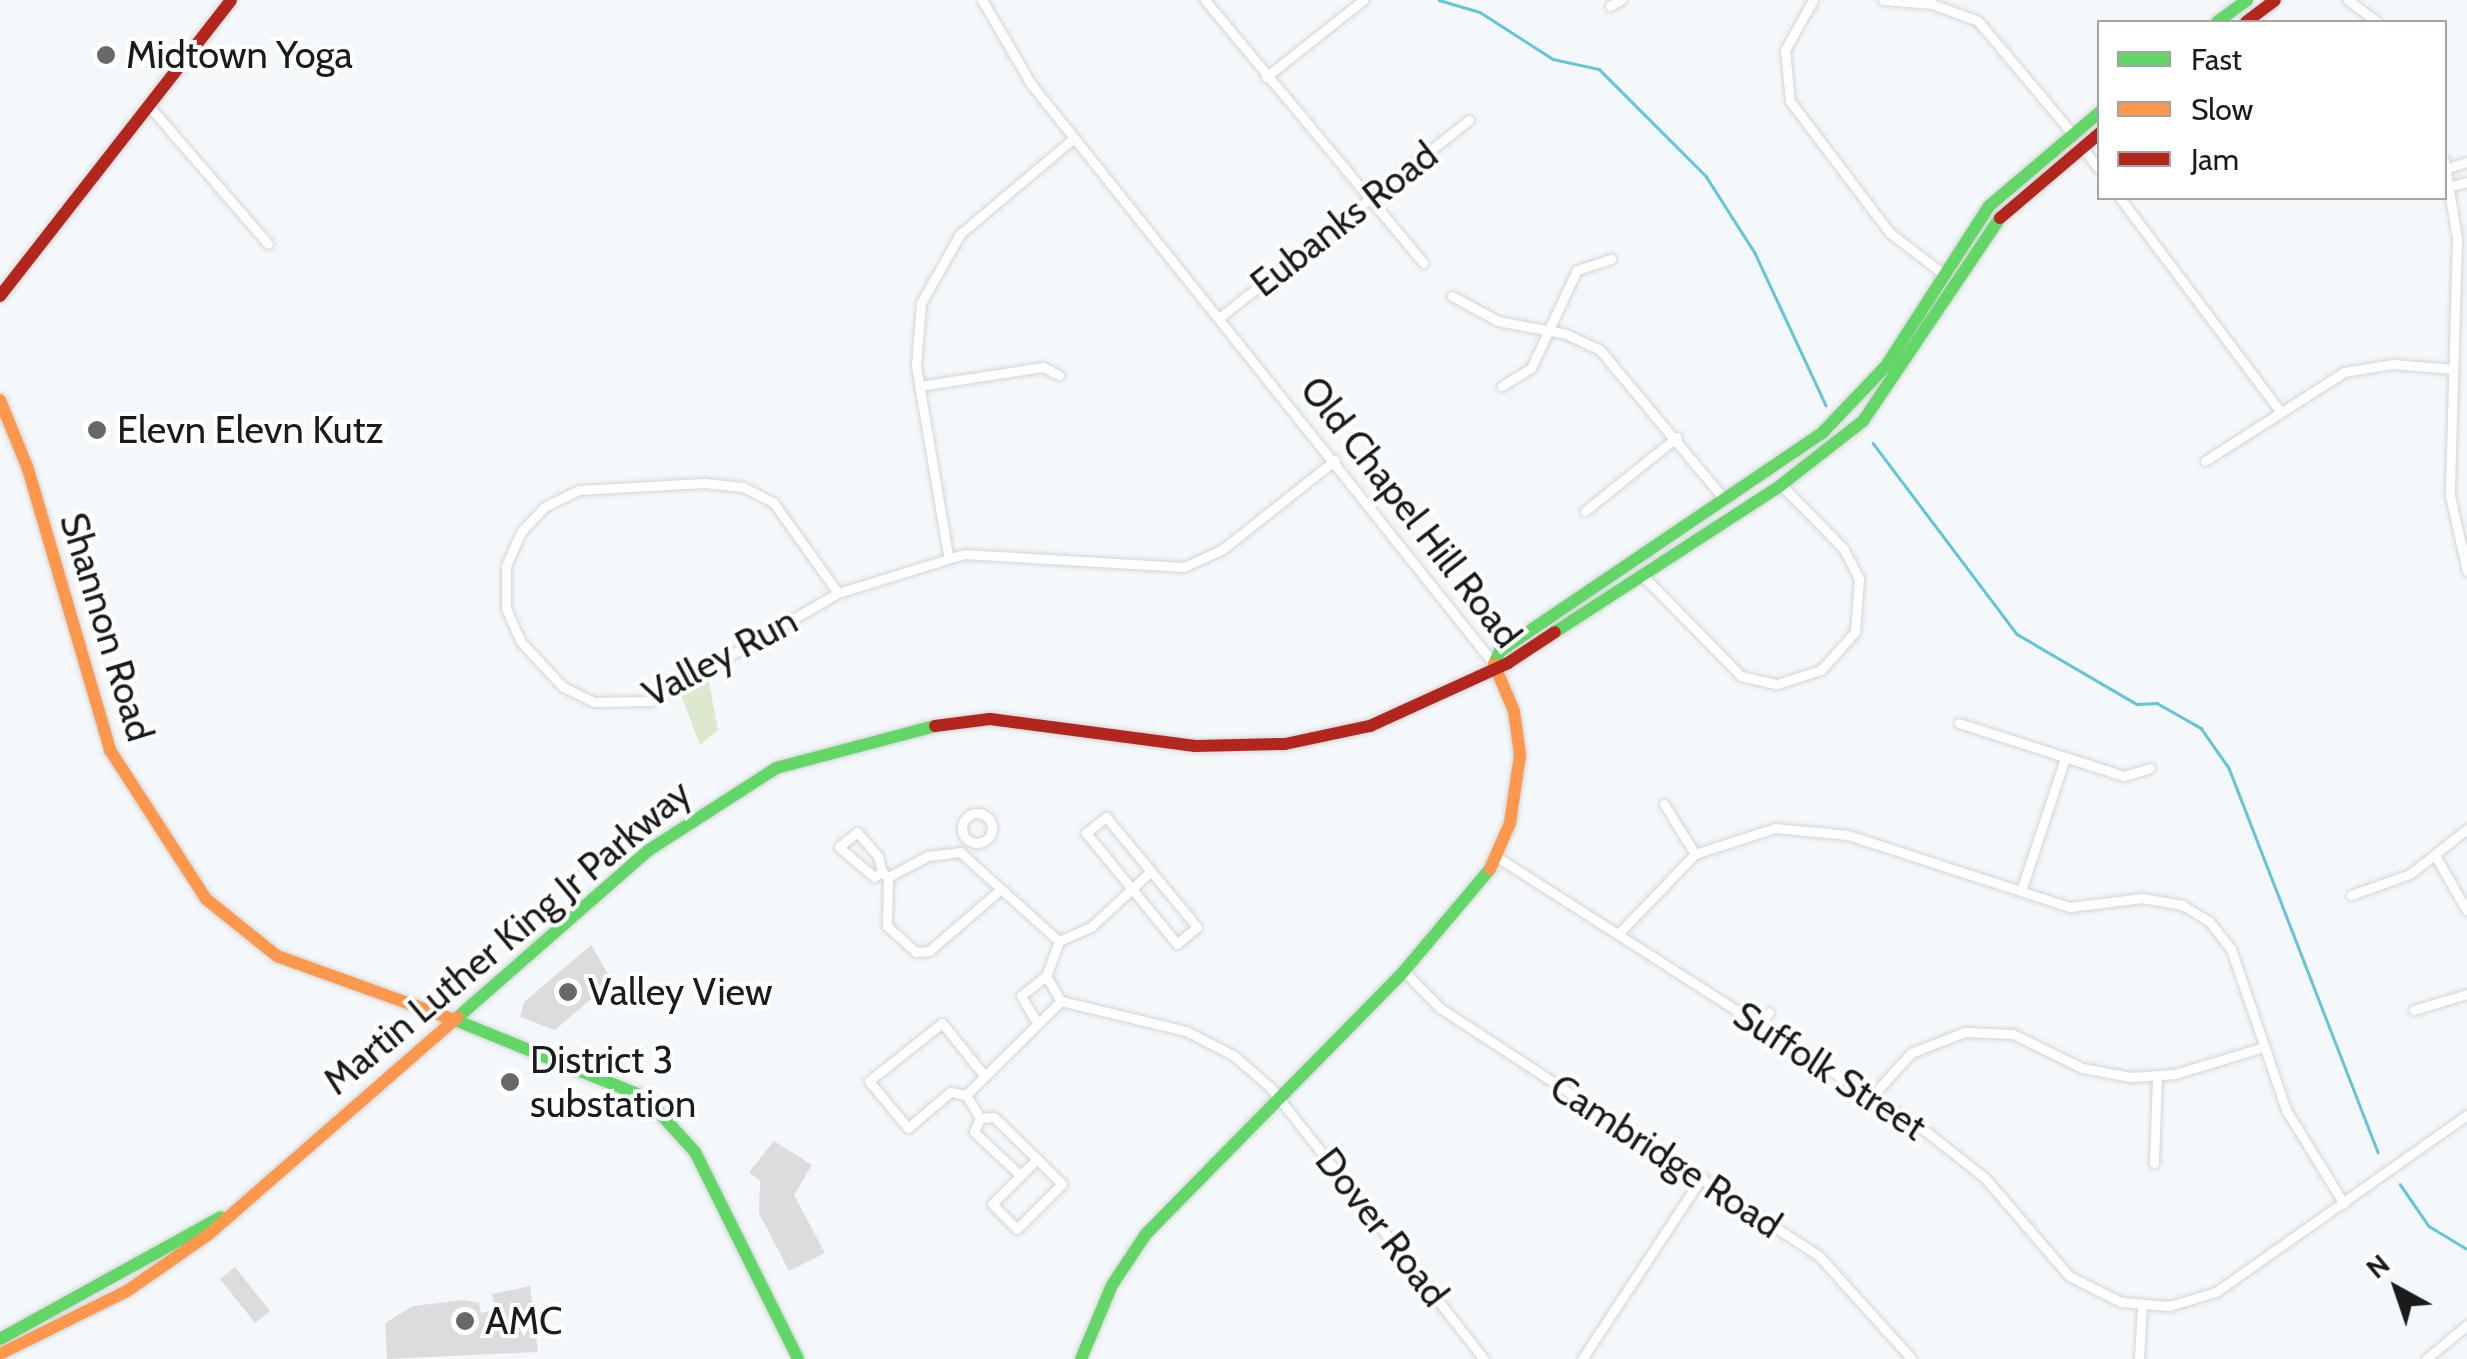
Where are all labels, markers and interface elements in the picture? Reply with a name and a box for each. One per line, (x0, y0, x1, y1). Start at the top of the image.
legend (2097, 20, 2447, 200)
place label: Midtown Yoga (126, 32, 353, 78)
text: Fast (2191, 41, 2242, 78)
marker: Midtown Yoga (95, 44, 117, 66)
text: Slow (2191, 91, 2253, 128)
street label: Eubanks Road (1241, 132, 1447, 306)
text: Jam (2191, 141, 2239, 178)
street label: Old Chapel Hill Road (1291, 367, 1531, 657)
place label: Elevn Elevn Kutz (117, 407, 383, 453)
marker: Elevn Elevn Kutz (86, 419, 108, 441)
street label: Shannon Road (51, 507, 163, 747)
street label: Valley Run (635, 597, 805, 717)
street label: Martin Luther King Jr Parkway (314, 770, 700, 1104)
place label: Valley View (588, 969, 773, 1015)
marker: Valley View (557, 981, 579, 1003)
street label: Suffolk Street (1725, 992, 1935, 1150)
place label: District 3 substation (530, 1037, 696, 1126)
street label: Cambridge Road (1542, 1064, 1790, 1248)
marker: District 3 substation (499, 1071, 521, 1093)
street label: Dover Road (1306, 1139, 1458, 1315)
north arrow (2347, 1239, 2447, 1339)
text: N (2359, 1247, 2396, 1285)
place label: AMC (485, 1298, 562, 1344)
marker: AMC (454, 1310, 476, 1332)

